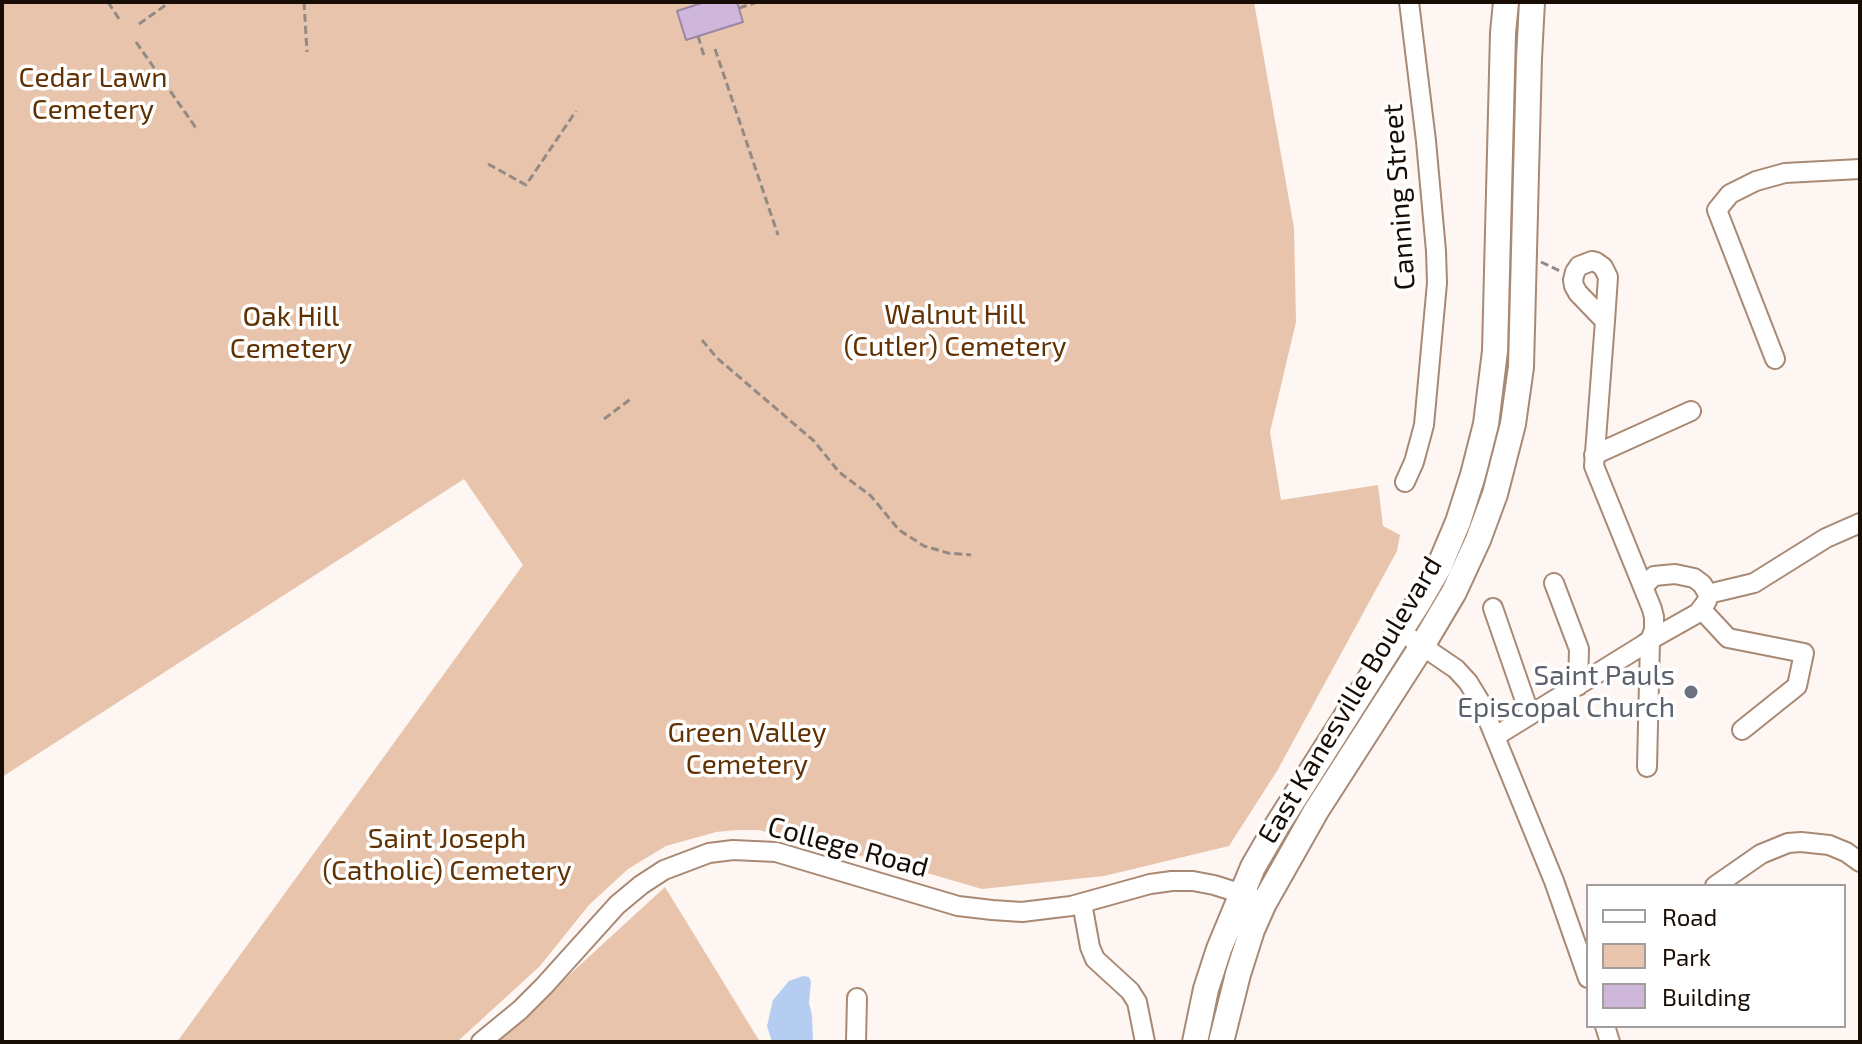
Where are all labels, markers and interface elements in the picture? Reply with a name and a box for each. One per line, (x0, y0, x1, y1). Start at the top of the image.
park label: Cedar Lawn Cemetery (19, 61, 167, 127)
street label: Canning Street (1376, 103, 1422, 291)
park label: Walnut Hill (Cutler) Cemetery (843, 298, 1067, 364)
park label: Oak Hill Cemetery (230, 300, 352, 366)
street label: East Kanesville Boulevard (1251, 550, 1449, 850)
place label: Saint Pauls Episcopal Church (1457, 659, 1675, 725)
marker: Saint Pauls Episcopal Church (1682, 683, 1700, 701)
park label: Green Valley Cemetery (667, 716, 827, 782)
street label: College Road (764, 809, 932, 885)
park label: Saint Joseph (Catholic) Cemetery (322, 822, 572, 888)
legend (1586, 884, 1846, 1028)
text: Road (1662, 902, 1717, 931)
text: Park (1662, 942, 1711, 971)
text: Building (1662, 982, 1751, 1011)

